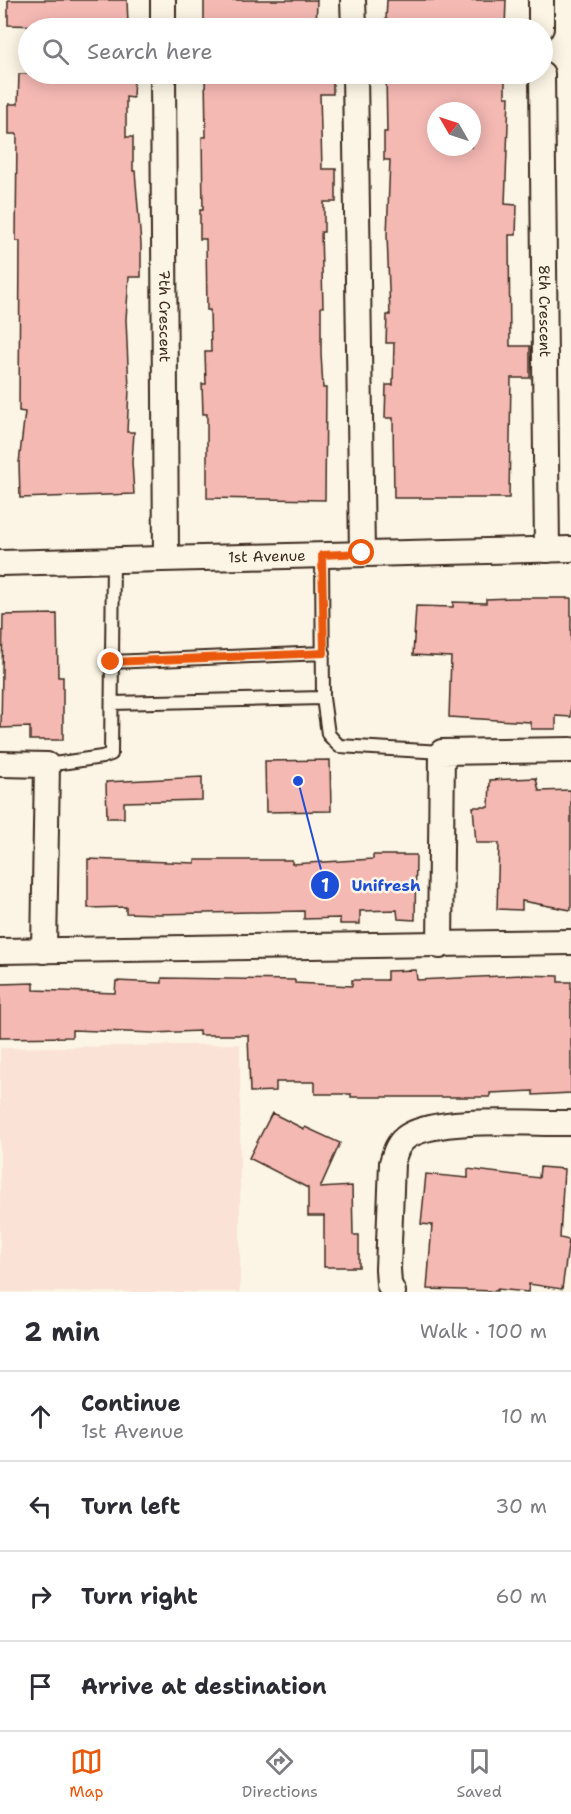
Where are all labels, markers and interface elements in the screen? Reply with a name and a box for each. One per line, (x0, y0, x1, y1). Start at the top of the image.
search box (18, 18, 553, 84)
icon: search (39, 35, 72, 68)
text: Search here (87, 37, 213, 66)
north arrow (427, 102, 481, 156)
street label: 8th Crescent (534, 264, 555, 357)
street label: 7th Crescent (154, 270, 175, 362)
route start (348, 539, 374, 565)
street label: 1st Avenue (228, 546, 306, 567)
route end (97, 648, 123, 674)
callout: Unifresh (310, 868, 433, 902)
text: 1 (321, 874, 329, 898)
text: Unifresh (351, 875, 421, 896)
text: 2 min (24, 1314, 100, 1349)
text: Walk · 100 m (420, 1318, 547, 1344)
text: Continue (81, 1389, 181, 1418)
icon: ahead (24, 1400, 57, 1433)
text: 10 m (501, 1403, 547, 1429)
text: 1st Avenue (81, 1418, 184, 1444)
icon: left (24, 1490, 57, 1523)
text: Turn left (81, 1492, 180, 1521)
text: 30 m (495, 1493, 547, 1519)
icon: right (24, 1580, 57, 1613)
text: Turn right (81, 1582, 198, 1611)
text: 60 m (495, 1583, 547, 1609)
icon: arrive (24, 1670, 57, 1703)
text: Arrive at destination (81, 1672, 327, 1701)
tab: Map (69, 1745, 103, 1802)
tab: Directions (242, 1745, 318, 1802)
tab: Saved (456, 1745, 502, 1802)

